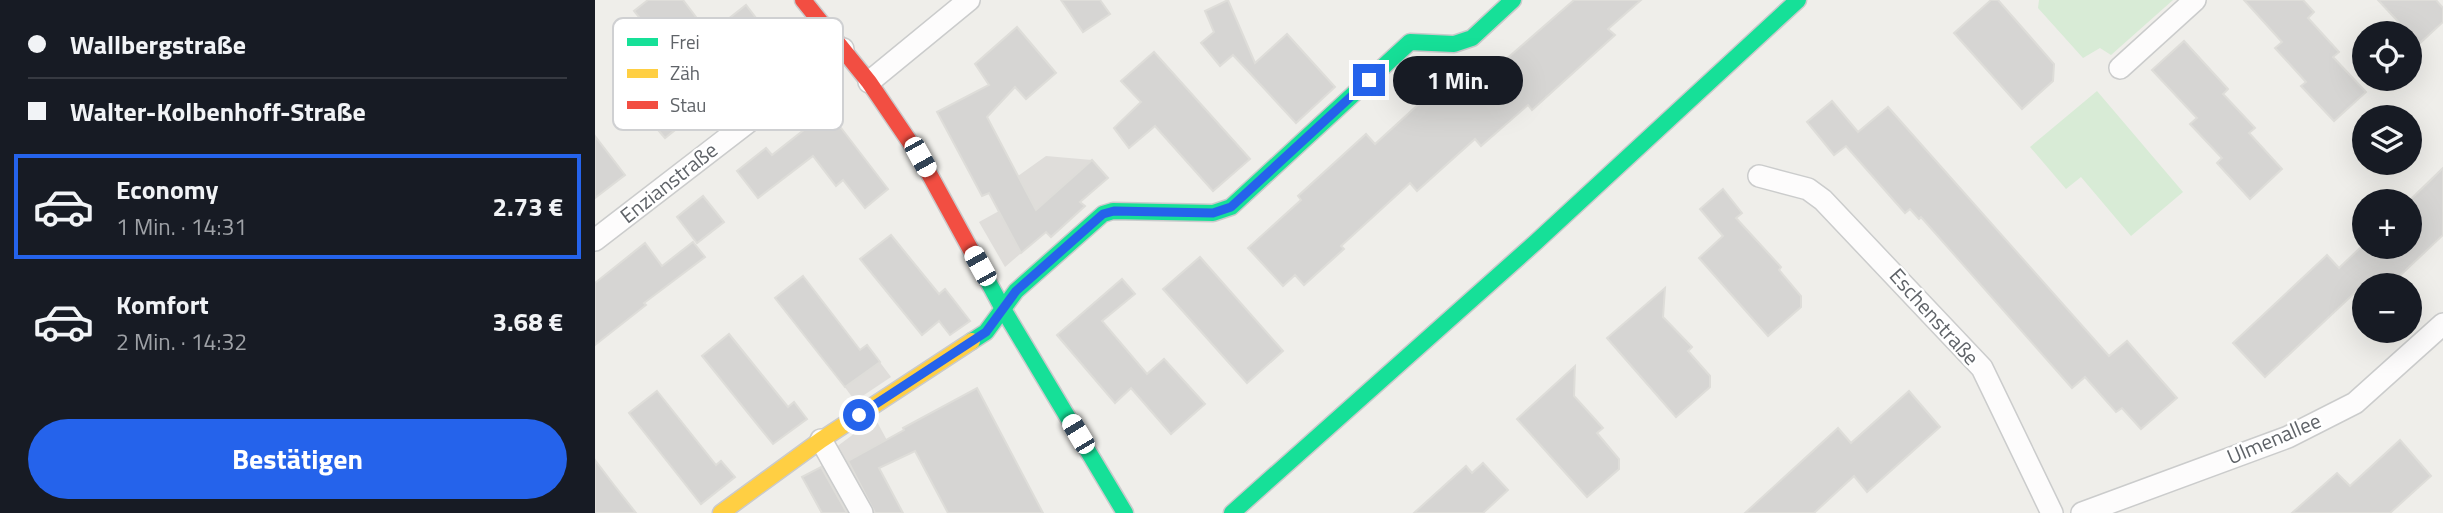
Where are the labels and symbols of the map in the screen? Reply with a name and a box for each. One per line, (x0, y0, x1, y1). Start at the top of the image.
legend (613, 18, 843, 130)
text: Frei (670, 27, 700, 56)
callout: 1 Min. (1393, 56, 1523, 104)
text: Zäh (670, 58, 700, 87)
route end (1353, 64, 1385, 96)
text: Stau (670, 90, 706, 119)
street label: Enzianstraße (613, 134, 724, 231)
car (901, 134, 940, 180)
car (961, 243, 1000, 289)
street label: Eschenstraße (1882, 261, 1987, 372)
route start (843, 399, 875, 431)
street label: Ulmenallee (2222, 404, 2326, 472)
car (1059, 411, 1098, 457)

